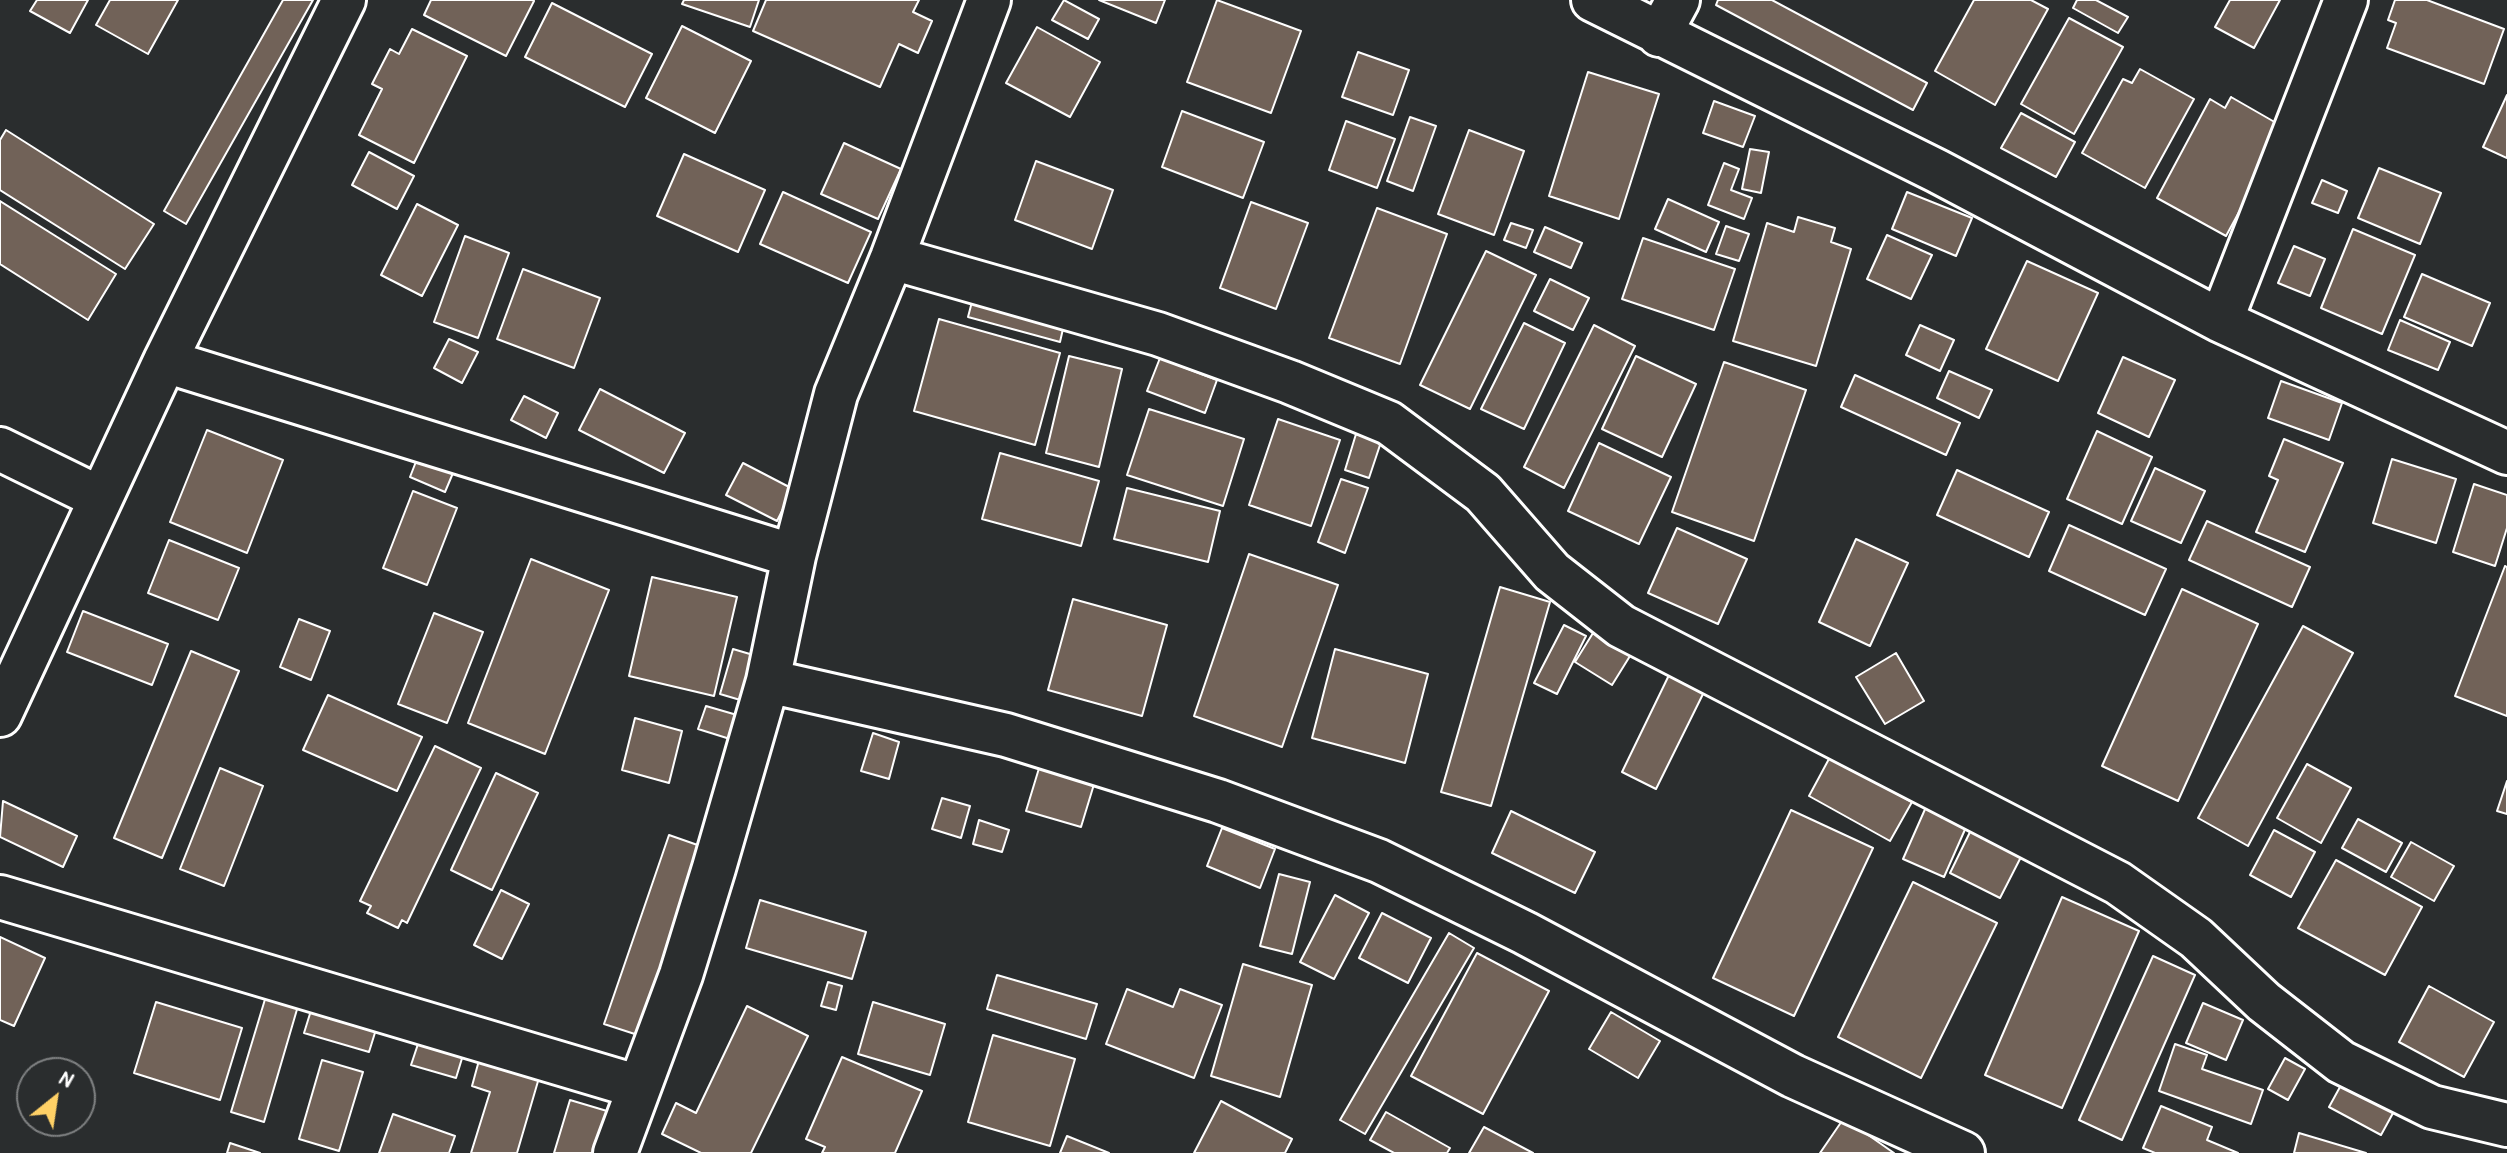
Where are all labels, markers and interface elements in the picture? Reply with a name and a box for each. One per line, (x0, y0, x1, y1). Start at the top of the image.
north arrow (16, 1057, 96, 1137)
text: N (54, 1062, 80, 1094)

